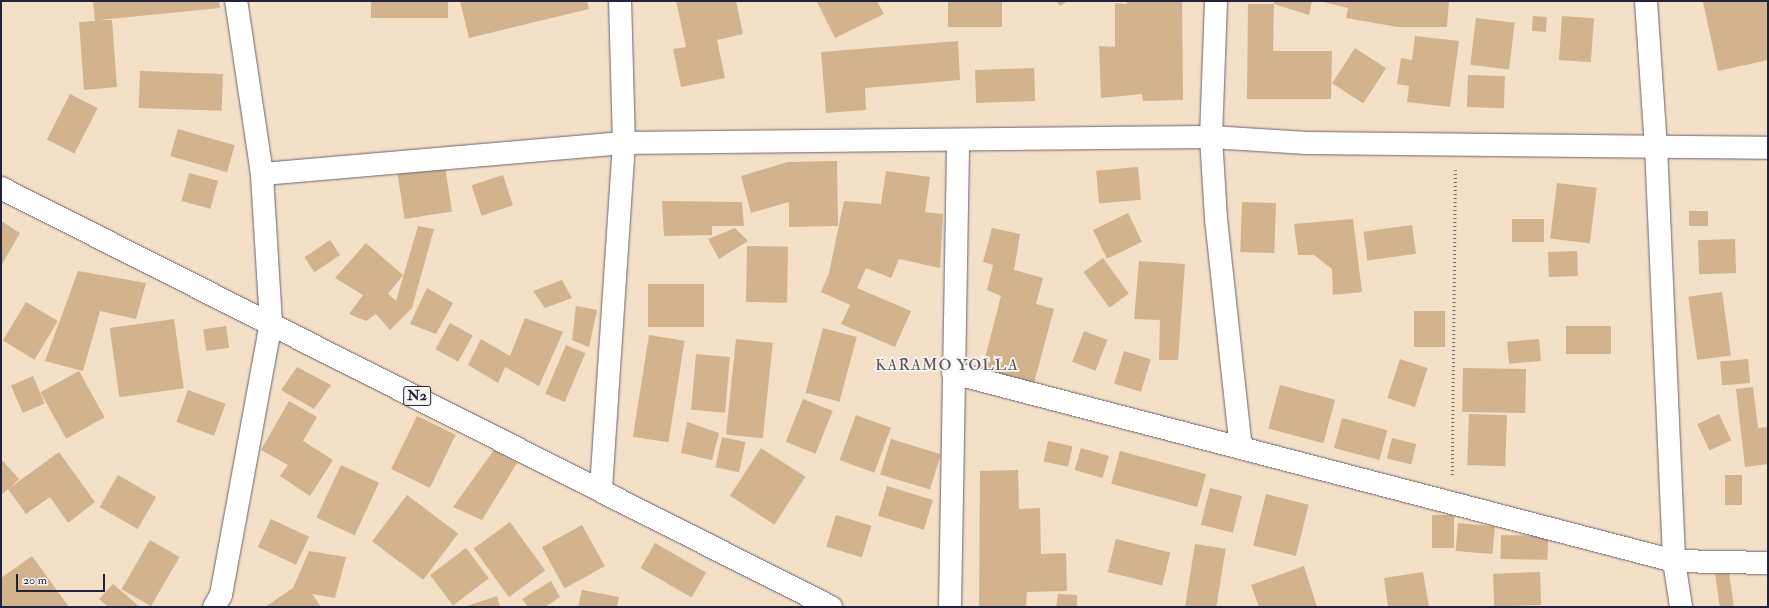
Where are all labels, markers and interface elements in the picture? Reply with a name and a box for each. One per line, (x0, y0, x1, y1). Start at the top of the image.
district label: KARAMO YOLLA (875, 355, 1019, 375)
road number: N2 (403, 384, 431, 408)
scale bar (18, 566, 107, 592)
text: 20 m (23, 573, 47, 588)

